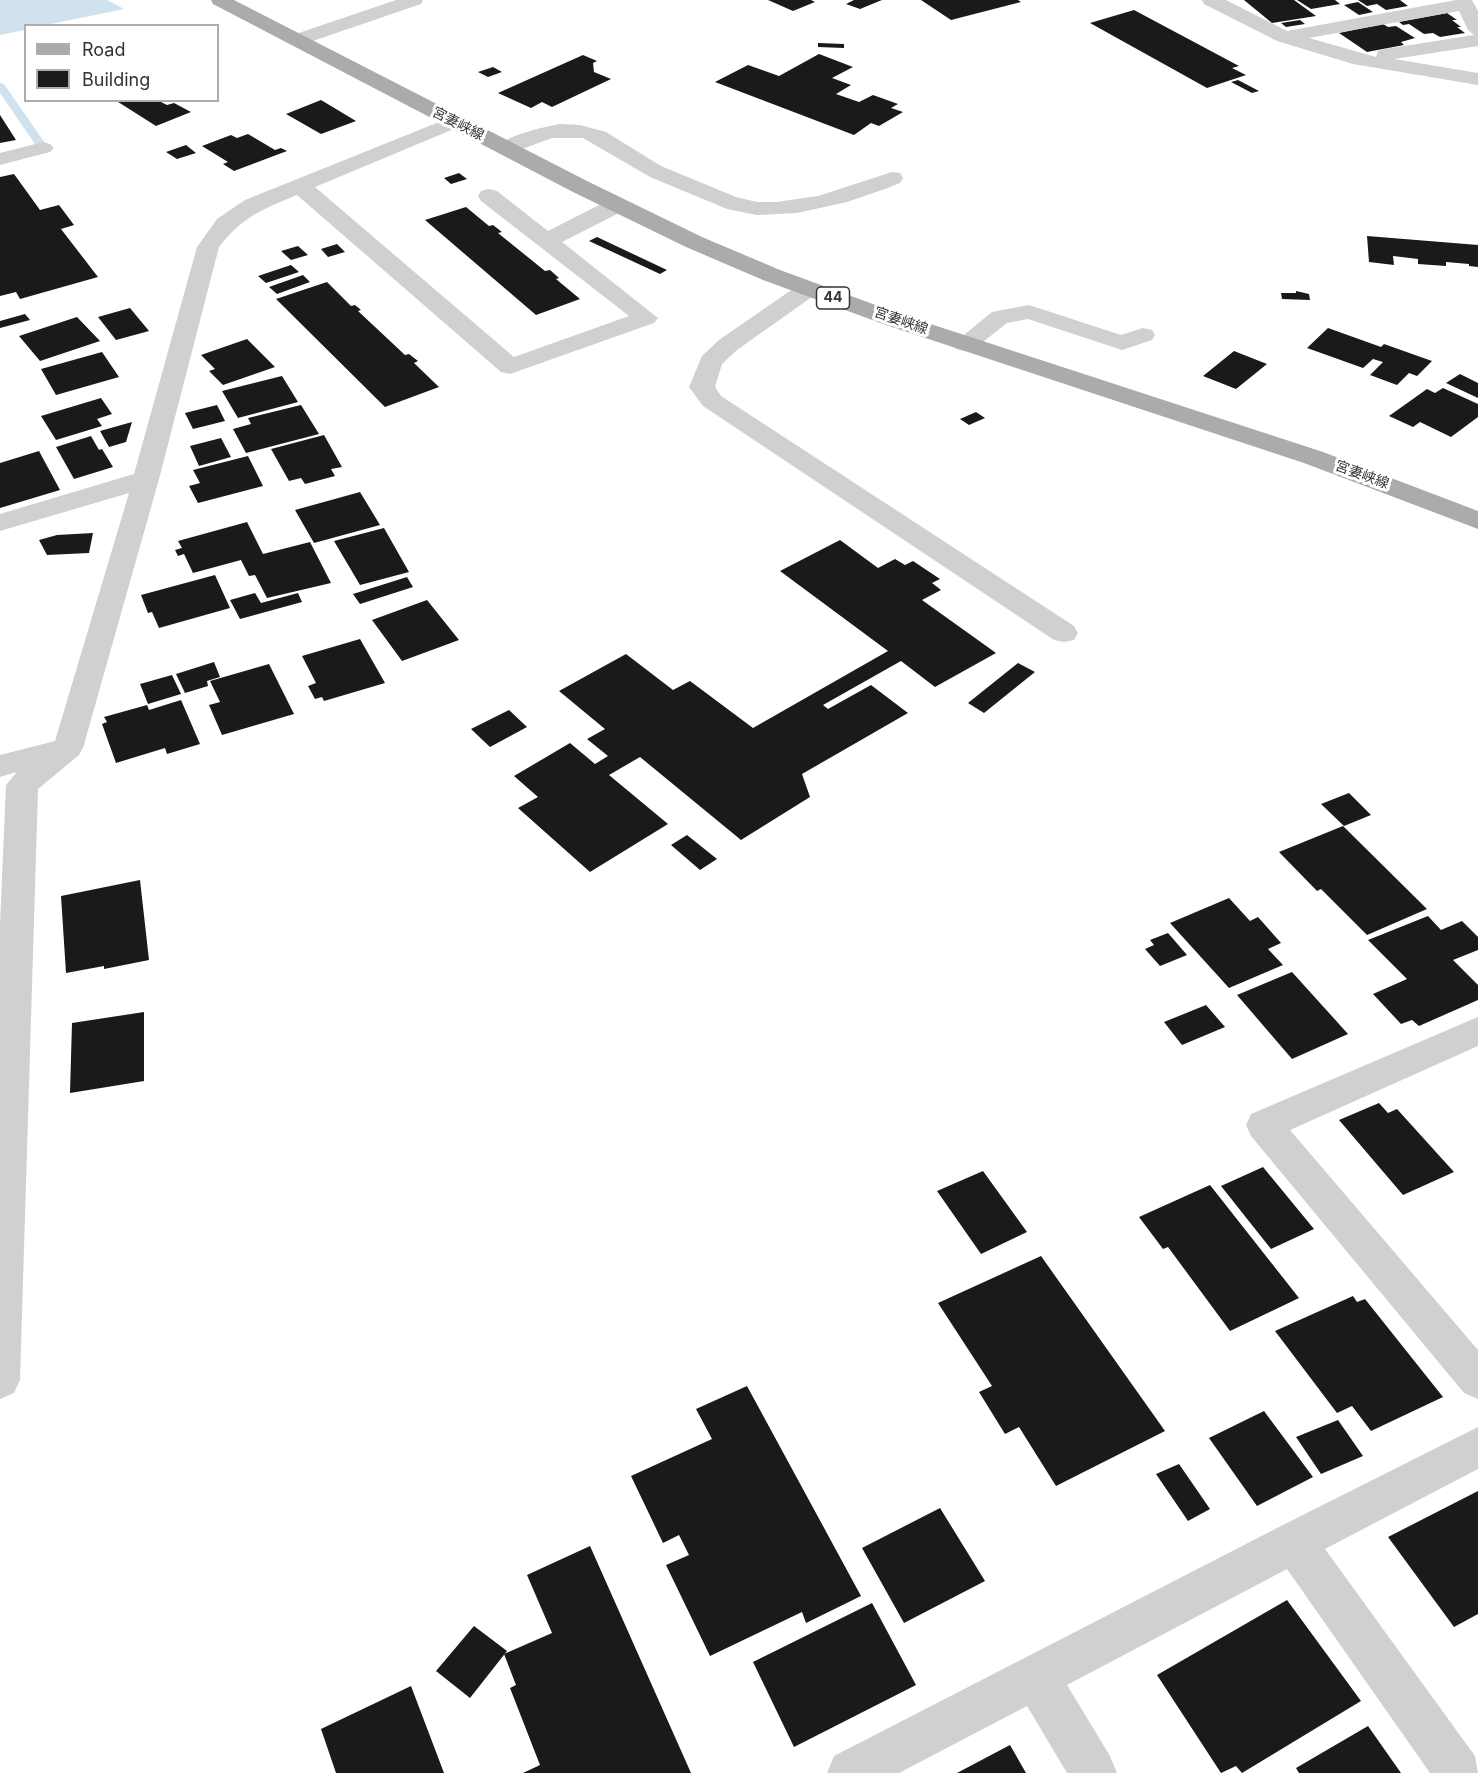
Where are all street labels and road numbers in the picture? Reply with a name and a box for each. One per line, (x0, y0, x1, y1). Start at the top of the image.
street label: 宮妻峡線 (429, 104, 487, 144)
road number: 44 (816, 287, 850, 309)
street label: 宮妻峡線 (872, 304, 930, 338)
street label: 宮妻峡線 (1333, 458, 1391, 492)

